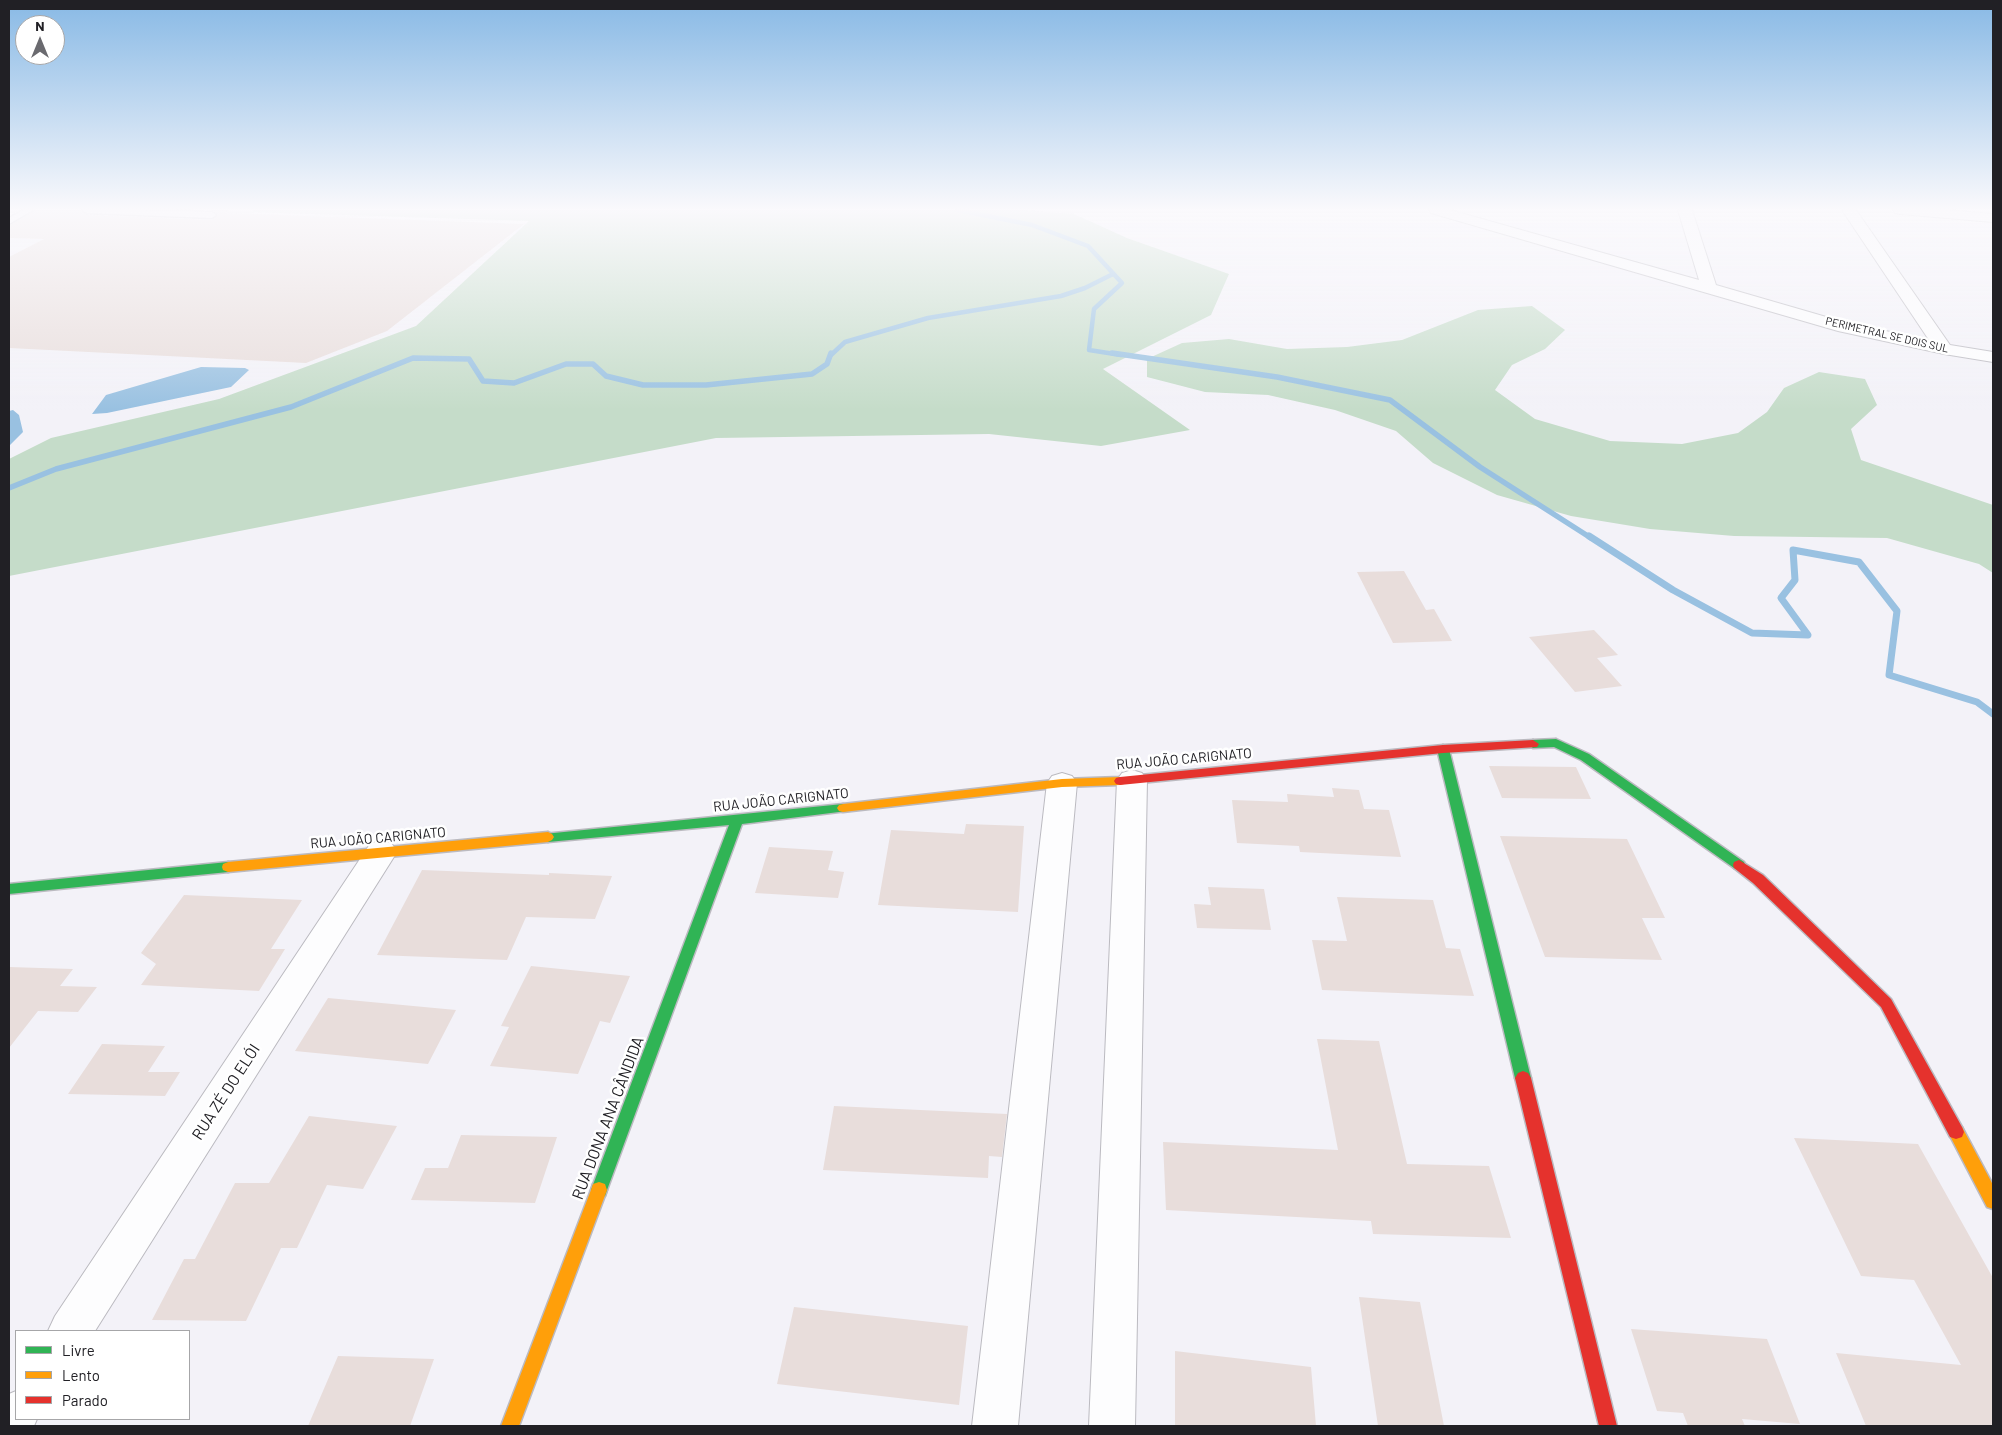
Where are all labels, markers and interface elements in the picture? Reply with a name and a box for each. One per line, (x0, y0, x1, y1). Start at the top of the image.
north arrow (15, 15, 65, 65)
text: N (35, 17, 45, 34)
street label: PERIMETRAL SE DOIS SUL (1824, 314, 1950, 356)
street label: RUA JOÃO CARIGNATO (1116, 745, 1252, 773)
street label: RUA JOÃO CARIGNATO (712, 785, 850, 815)
street label: RUA JOÃO CARIGNATO (310, 824, 446, 852)
street label: RUA DONA ANA CÂNDIDA (568, 1034, 648, 1202)
street label: RUA ZÉ DO ELÓI (188, 1040, 264, 1144)
legend (15, 1330, 190, 1420)
text: Livre (62, 1341, 95, 1359)
text: Lento (62, 1366, 100, 1384)
text: Parado (62, 1391, 108, 1409)

